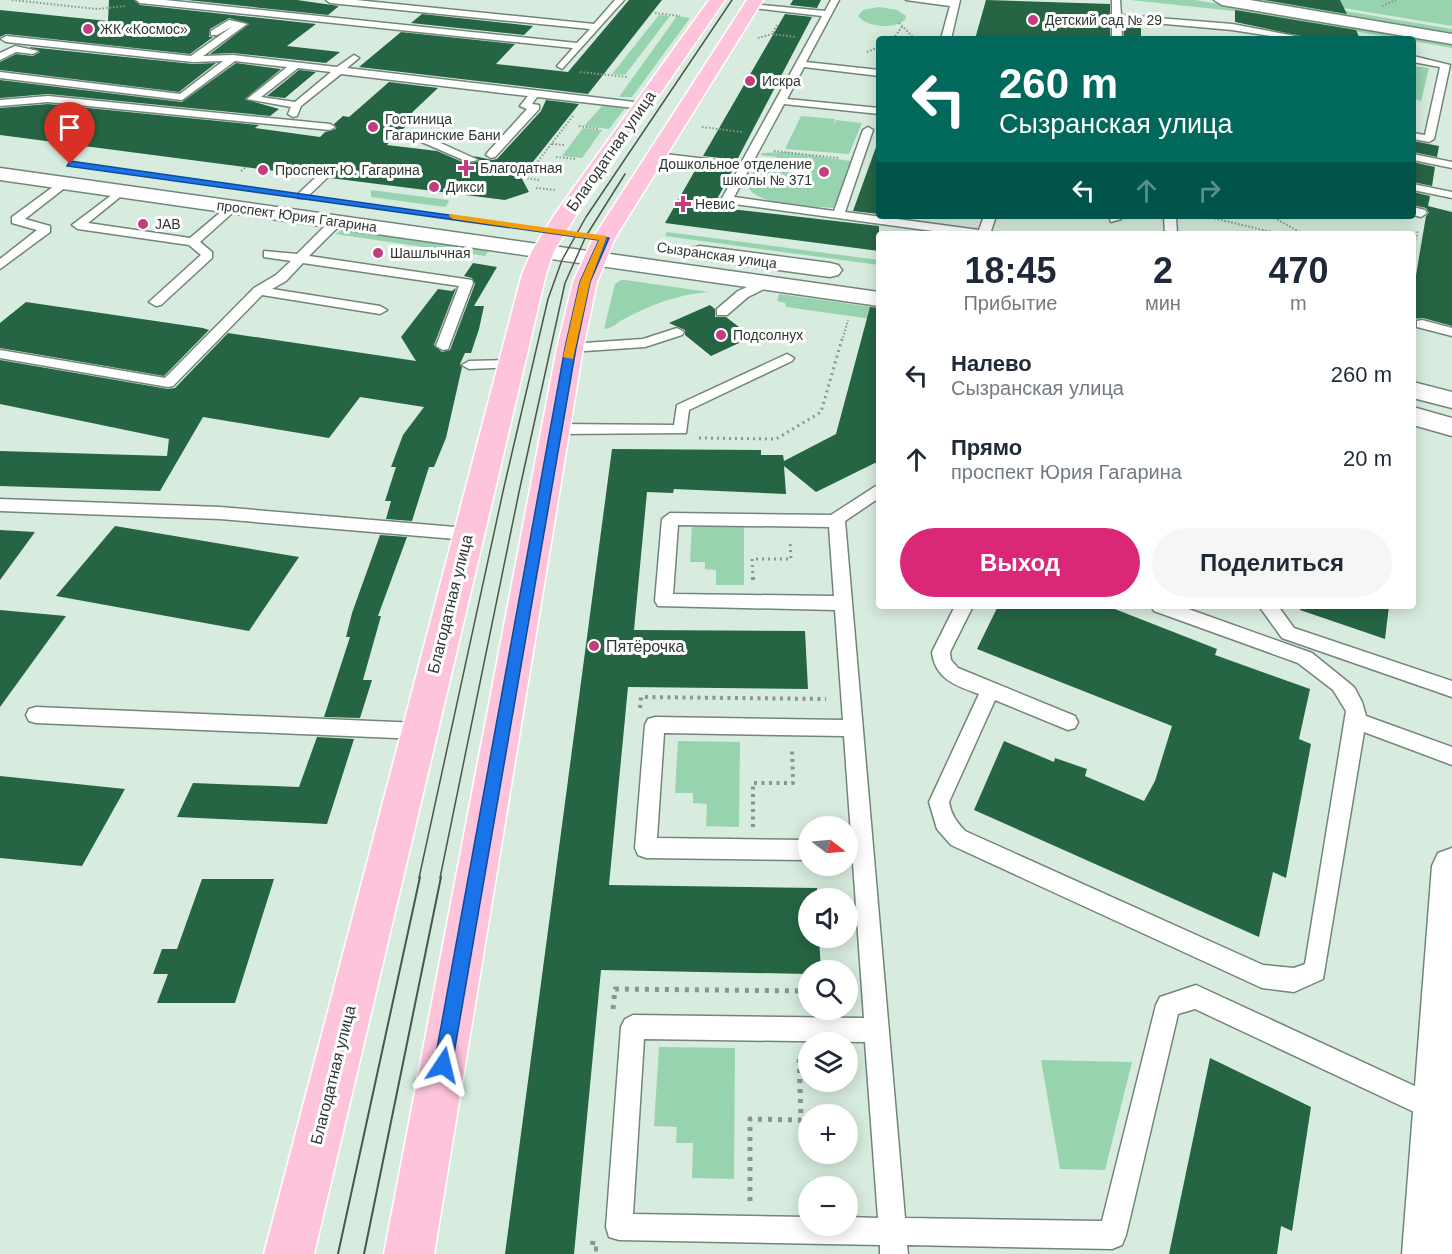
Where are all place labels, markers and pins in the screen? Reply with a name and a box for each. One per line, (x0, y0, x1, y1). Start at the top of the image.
place label: Детский сад № 29 (1045, 12, 1162, 28)
marker: Детский сад № 29 (1026, 13, 1040, 27)
place label: ЖК «Космос» (100, 21, 188, 37)
marker: ЖК «Космос» (81, 22, 95, 36)
place label: Искра (762, 73, 801, 89)
marker: Искра (743, 74, 757, 88)
pin (44, 102, 95, 164)
place label: Гостиница Гагаринские Бани (385, 111, 501, 143)
marker: Гостиница Гагаринские Бани (366, 120, 380, 134)
place label: Дошкольное отделение школы № 371 (659, 156, 812, 188)
marker: Благодатная (457, 159, 475, 177)
place label: Благодатная (480, 160, 562, 176)
place label: Проспект Ю. Гагарина (275, 162, 420, 178)
marker: Проспект Ю. Гагарина (256, 163, 270, 177)
marker: Дошкольное отделение школы № 371 (817, 165, 831, 179)
place label: Дикси (446, 179, 484, 195)
marker: Дикси (427, 180, 441, 194)
place label: Невис (695, 196, 735, 212)
marker: Невис (676, 197, 690, 211)
place label: JAB (155, 216, 181, 232)
marker: JAB (136, 217, 150, 231)
place label: Шашлычная (390, 245, 470, 261)
marker: Шашлычная (371, 246, 385, 260)
place label: Подсолнух (733, 327, 803, 343)
marker: Подсолнух (714, 328, 728, 342)
place label: Пятёрочка (606, 638, 685, 655)
marker: Пятёрочка (587, 639, 601, 653)

